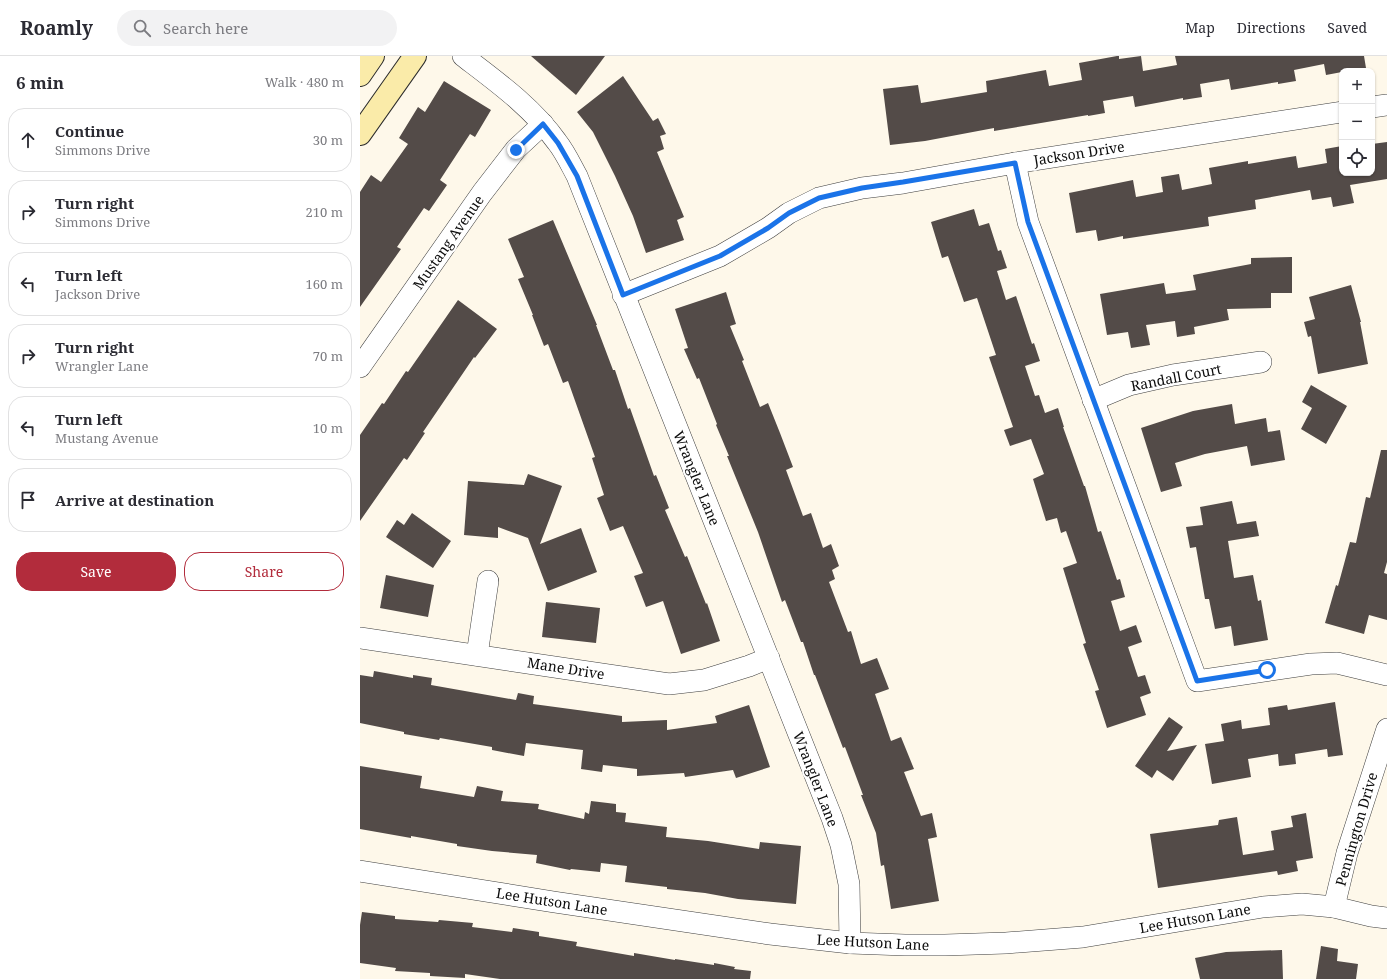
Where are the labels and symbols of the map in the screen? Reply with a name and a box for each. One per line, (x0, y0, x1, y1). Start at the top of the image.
street label: Jackson Drive (1031, 136, 1126, 170)
route end (507, 141, 525, 159)
street label: Mustang Avenue (408, 191, 488, 293)
street label: Randall Court (1129, 359, 1223, 395)
street label: Wrangler Lane (669, 428, 725, 528)
street label: Mane Drive (526, 653, 606, 683)
route start (1258, 661, 1276, 679)
street label: Wrangler Lane (789, 729, 843, 829)
street label: Pennington Drive (1331, 770, 1381, 888)
street label: Lee Hutson Lane (495, 883, 609, 919)
street label: Lee Hutson Lane (1138, 899, 1252, 937)
street label: Lee Hutson Lane (816, 930, 930, 954)

